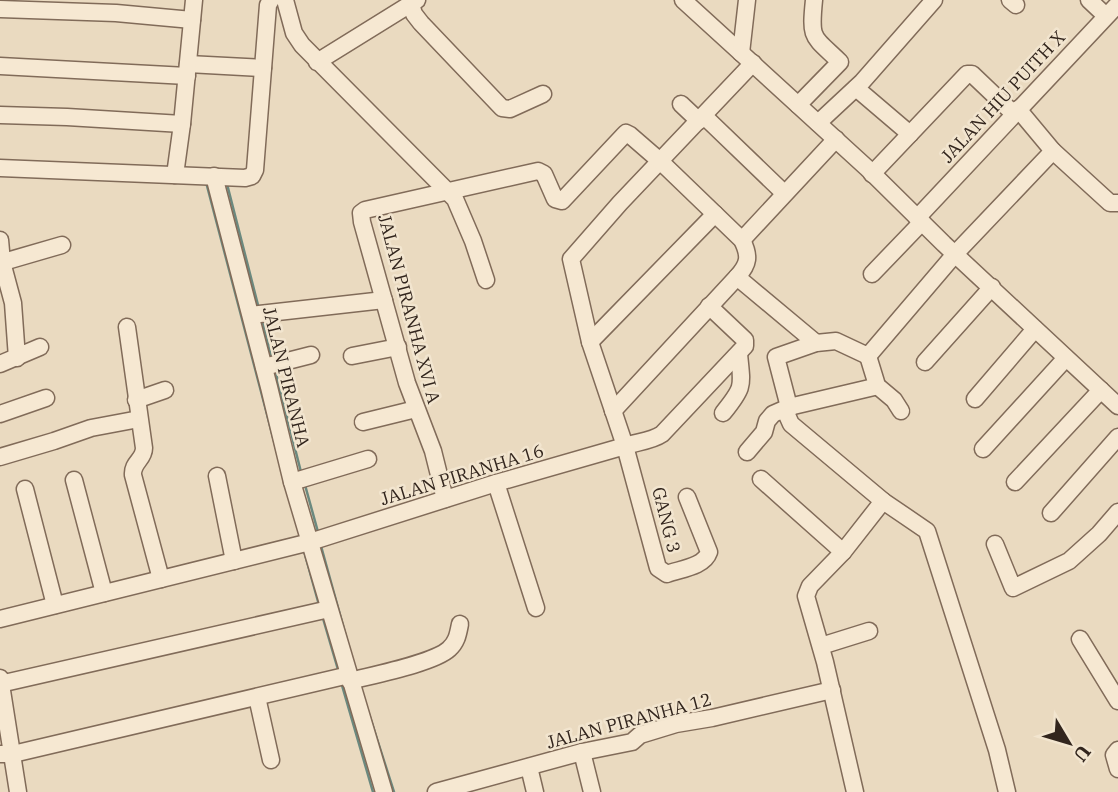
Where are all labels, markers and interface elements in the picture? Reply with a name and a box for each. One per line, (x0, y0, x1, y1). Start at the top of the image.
street label: JALAN HIU PUITH X (936, 26, 1070, 167)
street label: JALAN PIRANHA XVI A (373, 212, 446, 407)
street label: JALAN PIRANHA (258, 304, 315, 450)
street label: JALAN PIRANHA 16 (377, 439, 546, 510)
street label: GANG 3 (647, 485, 686, 555)
street label: JALAN PIRANHA 12 (544, 687, 714, 754)
north arrow (1034, 708, 1104, 778)
text: U (1068, 740, 1096, 767)

